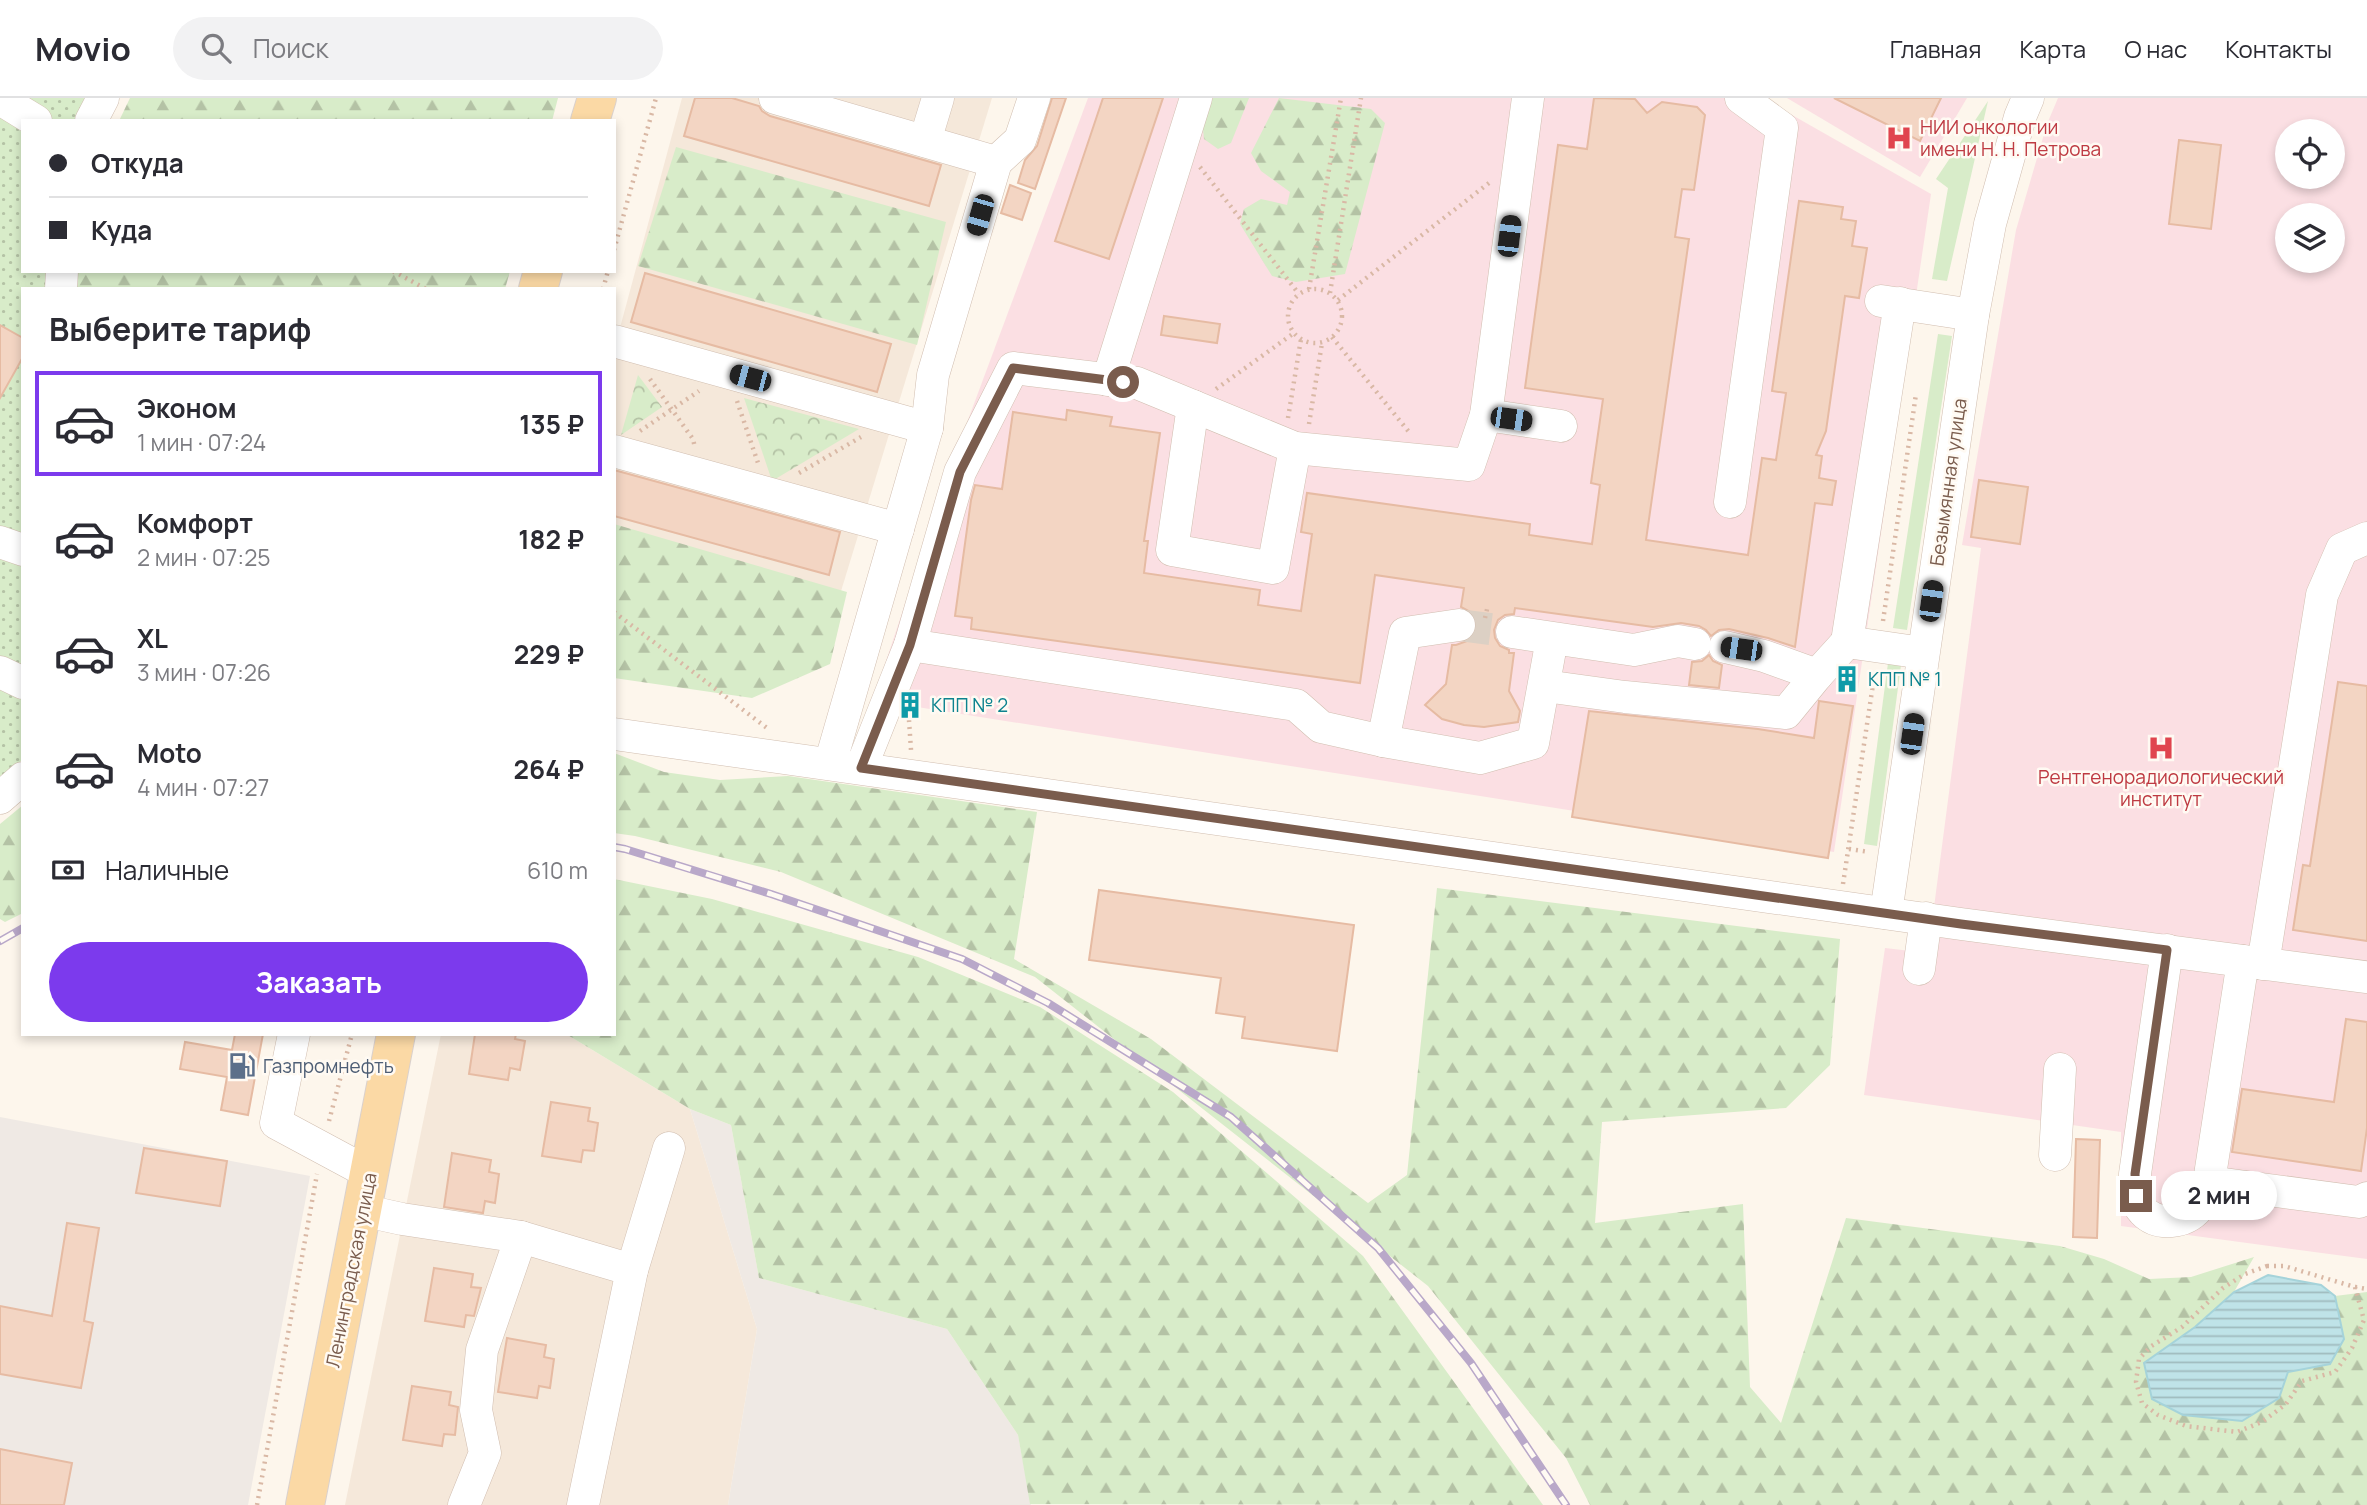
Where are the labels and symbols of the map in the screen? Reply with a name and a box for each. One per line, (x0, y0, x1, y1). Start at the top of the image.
place label: НИИ онкологии имени Н. Н. Петрова (1920, 114, 2101, 162)
hospital icon: НИИ онкологии имени Н. Н. Петрова (1884, 123, 1914, 153)
car (965, 192, 996, 238)
car (1497, 214, 1522, 258)
car (727, 362, 774, 394)
route start (1107, 366, 1139, 398)
street label: Безымянная улица (1923, 396, 1973, 568)
car (1489, 406, 1534, 432)
car (1918, 579, 1945, 623)
car (1719, 636, 1764, 662)
building icon: КПП № 1 (1832, 664, 1862, 694)
place label: КПП № 1 (1868, 666, 1942, 692)
building icon: КПП № 2 (895, 690, 925, 720)
place label: КПП № 2 (931, 692, 1008, 718)
car (1899, 712, 1926, 756)
hospital icon: Рентгенорадиологический институт (2146, 733, 2176, 763)
place label: Рентгенорадиологический институт (2038, 764, 2284, 812)
fuel station icon: Газпромнефть (227, 1051, 257, 1081)
place label: Газпромнефть (263, 1053, 394, 1079)
street label: Ленинградская улица (319, 1170, 383, 1370)
callout: 2 мин (2160, 1172, 2276, 1220)
route end (2120, 1180, 2152, 1212)

